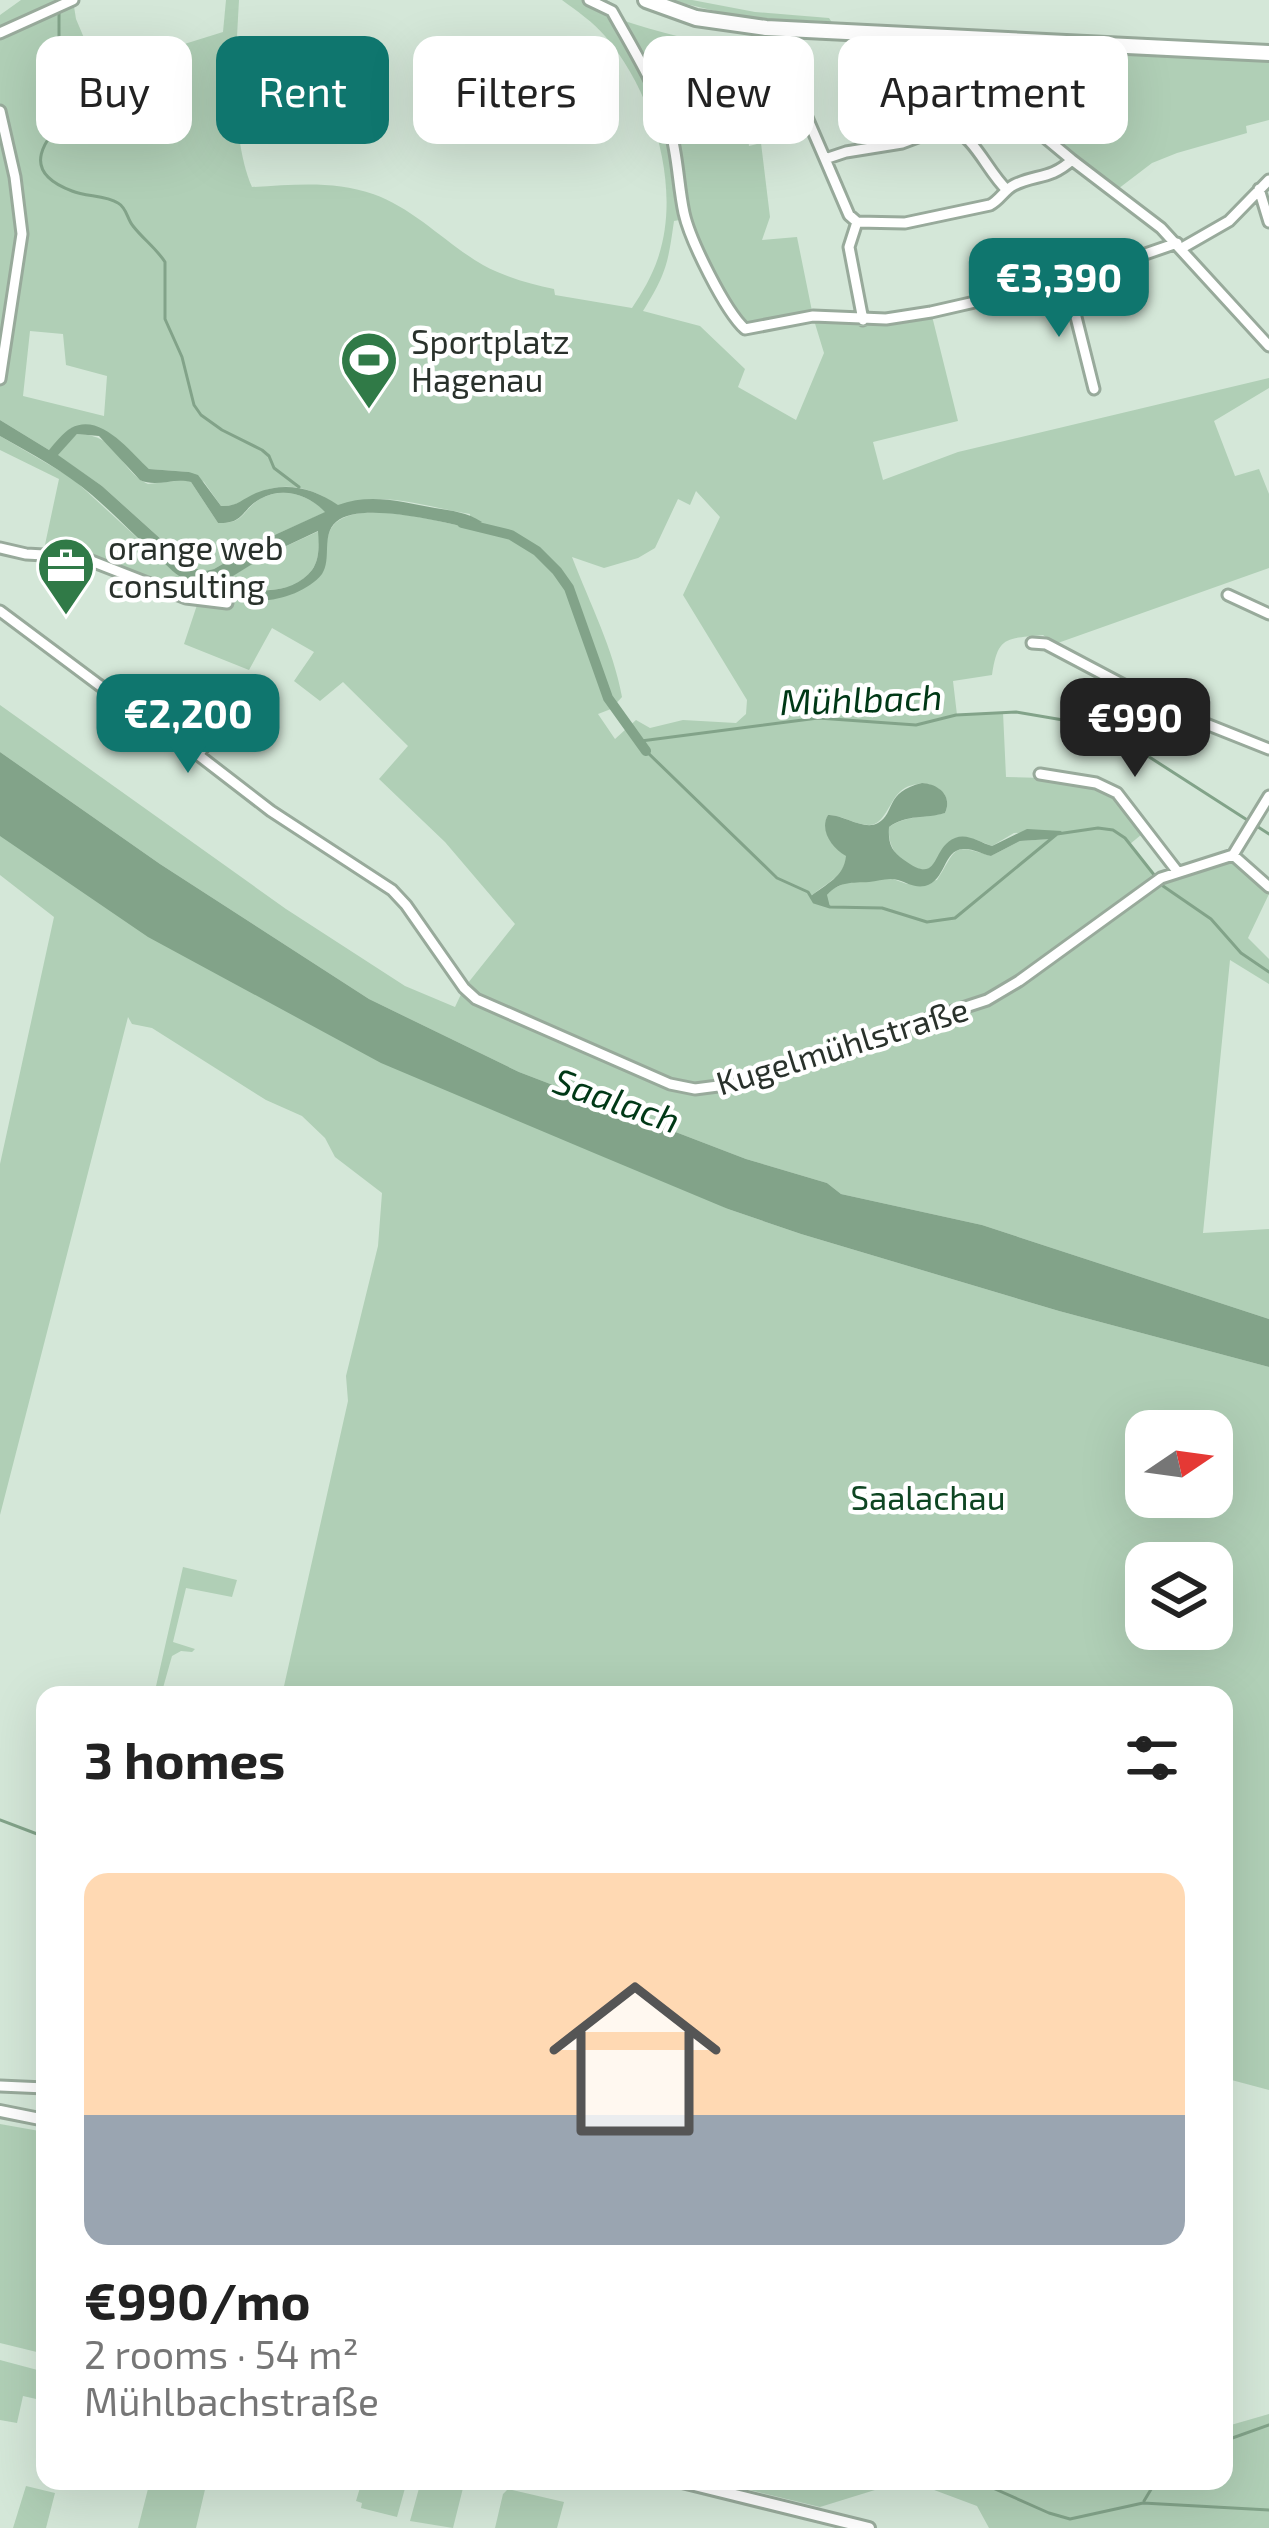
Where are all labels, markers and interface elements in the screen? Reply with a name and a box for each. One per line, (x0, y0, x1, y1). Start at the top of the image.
chip: Buy (36, 36, 192, 144)
chip: Rent (216, 36, 389, 144)
chip: Filters (413, 36, 619, 144)
chip: New (643, 36, 814, 144)
chip: Apartment (838, 36, 1128, 144)
pin: €3,390 (961, 238, 1157, 340)
text: €3,390 (996, 253, 1122, 300)
place label: Sportplatz Hagenau (411, 321, 570, 399)
sports icon: Sportplatz Hagenau (338, 329, 400, 411)
place label: orange web consulting (108, 527, 284, 605)
office icon: orange web consulting (35, 535, 97, 617)
pin: €2,200 (90, 674, 286, 776)
water label: Mühlbach (779, 674, 943, 722)
pin: €990 (1064, 678, 1206, 780)
text: €2,200 (123, 689, 253, 736)
text: €990 (1087, 693, 1183, 740)
street label: Kugelmühlstraße (711, 988, 973, 1102)
water label: Saalach (548, 1057, 686, 1141)
north arrow (1125, 1410, 1233, 1518)
map controls (1125, 1410, 1233, 1650)
park label: Saalachau (851, 1477, 1005, 1517)
button: layers (1125, 1542, 1233, 1650)
icon: filters (1119, 1725, 1185, 1791)
text: 3 homes (84, 1728, 285, 1789)
icon: home (527, 1951, 743, 2167)
text: €990/mo (84, 2269, 311, 2330)
text: 2 rooms · 54 m² (84, 2330, 359, 2377)
text: Mühlbachstraße (84, 2377, 379, 2424)

